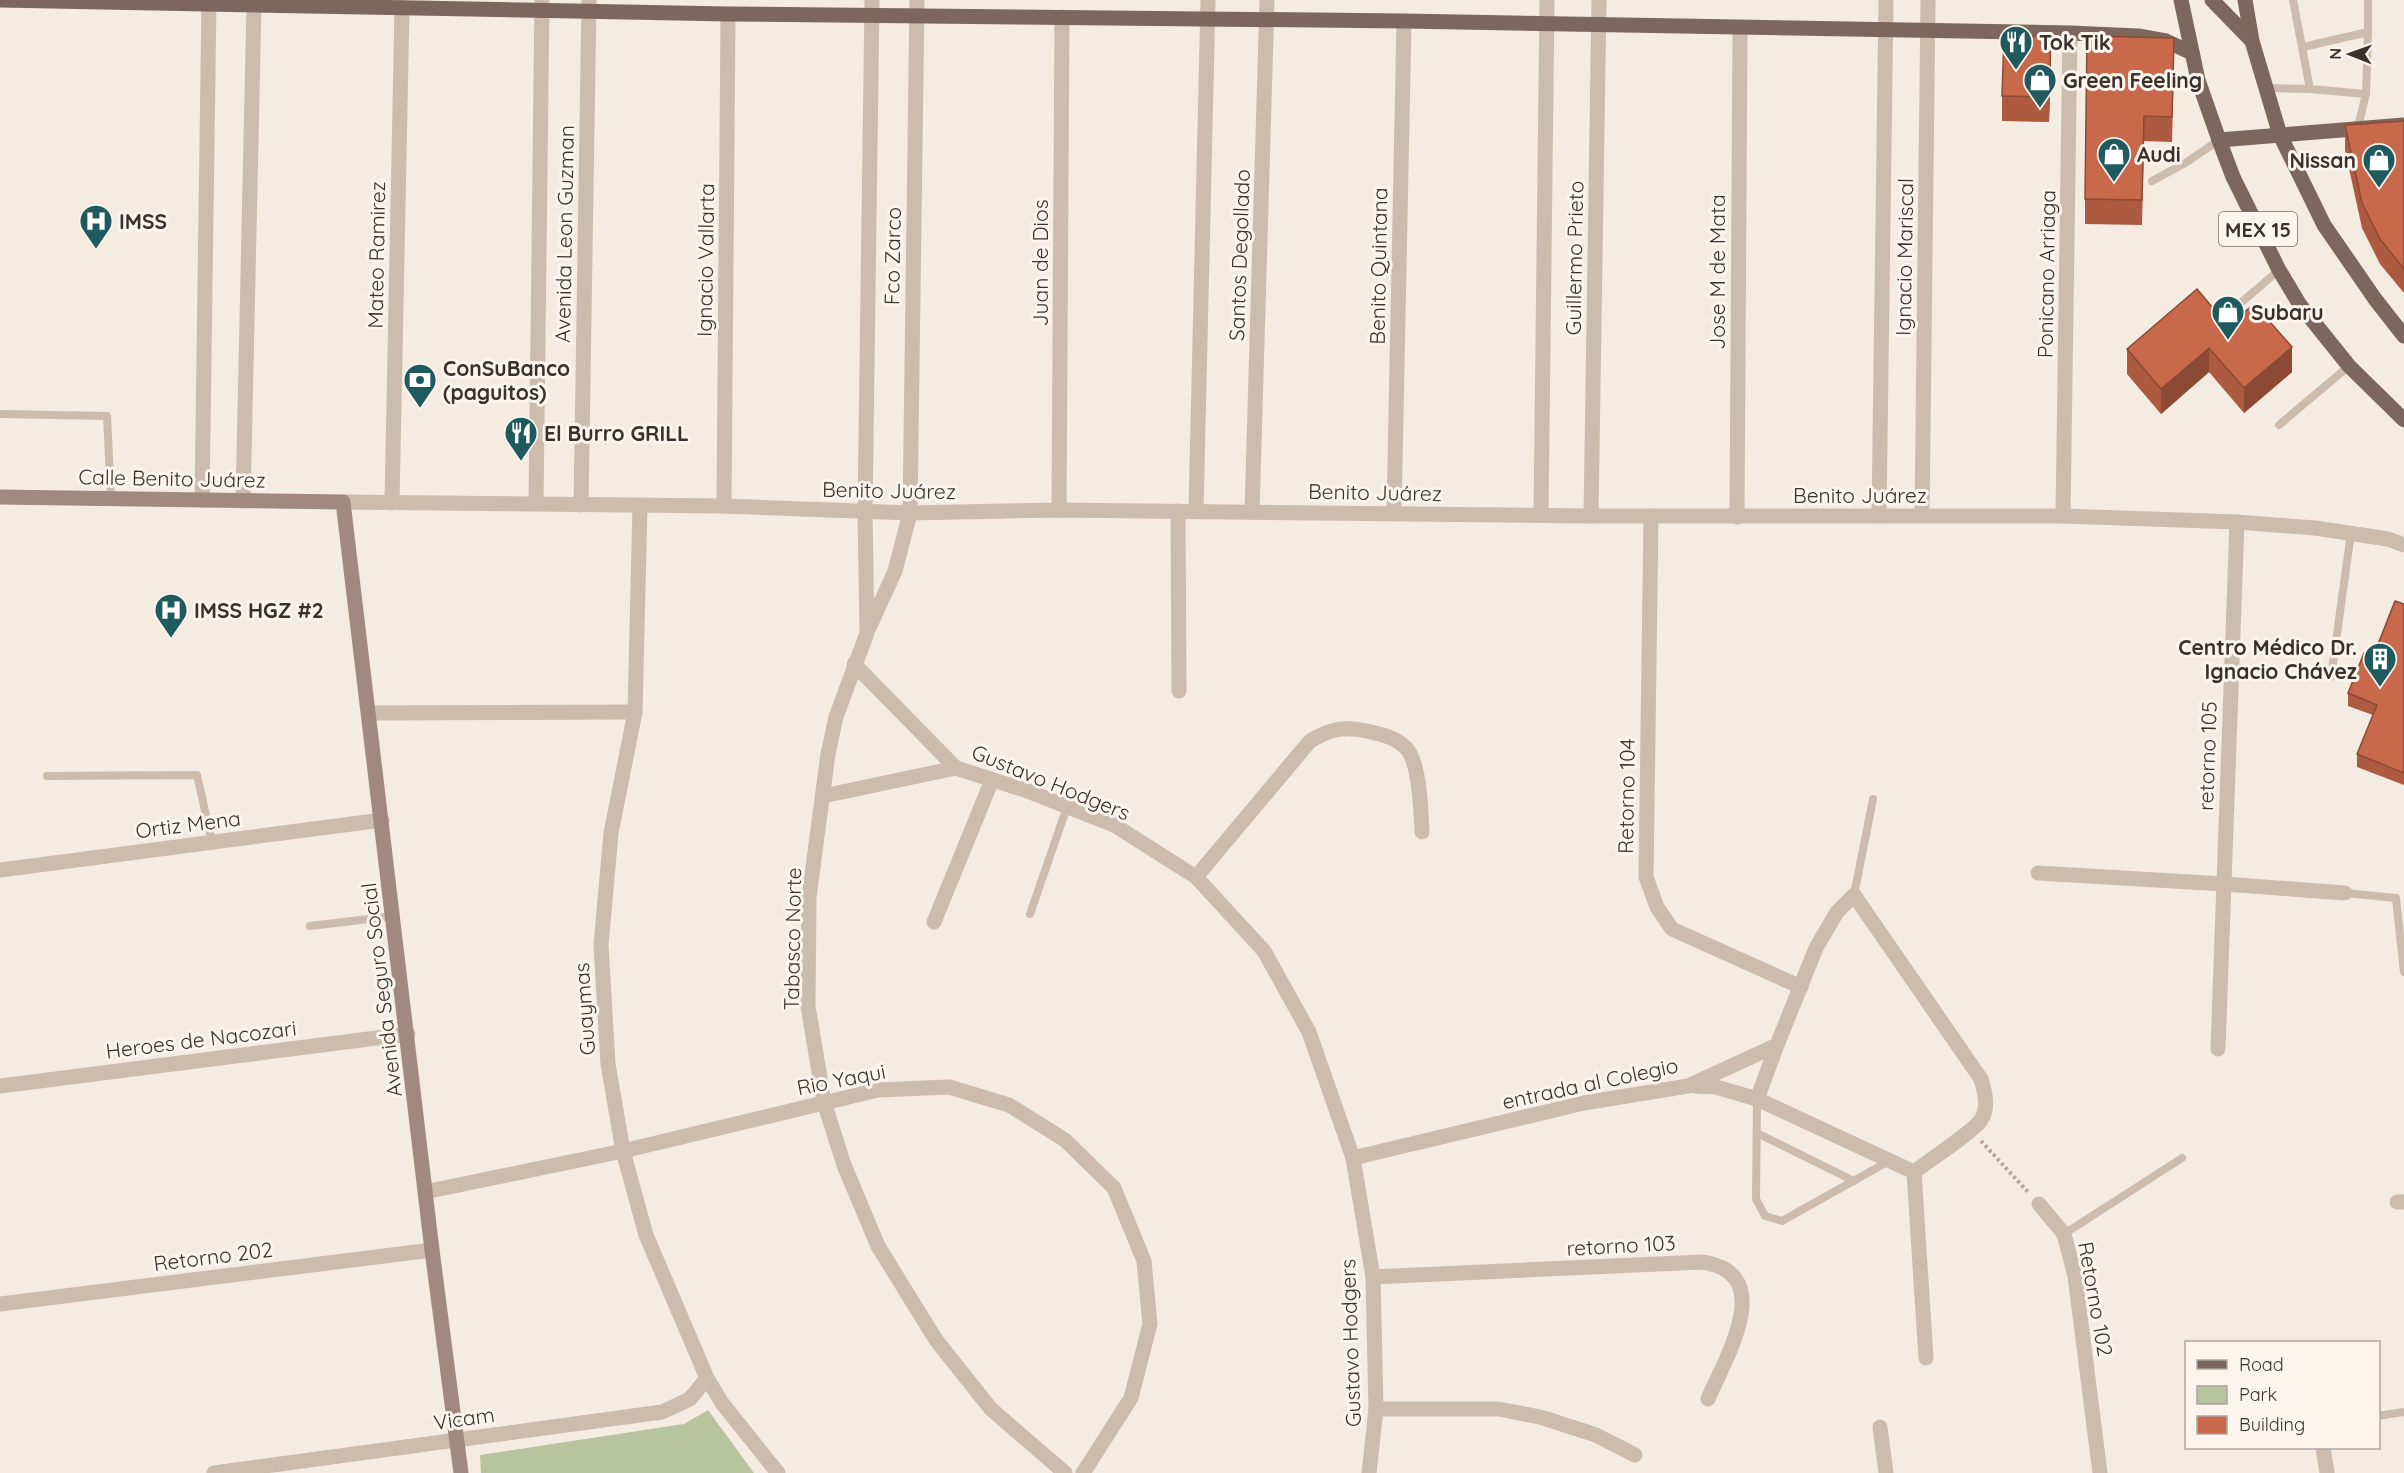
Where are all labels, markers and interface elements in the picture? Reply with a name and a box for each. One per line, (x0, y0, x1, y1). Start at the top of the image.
restaurant icon: Tok Tik (1998, 24, 2034, 71)
north arrow (2320, 24, 2380, 84)
place label: Tok Tik (2039, 29, 2111, 55)
text: N (2325, 48, 2345, 60)
shop icon: Green Feeling (2022, 62, 2058, 109)
place label: Green Feeling (2063, 67, 2202, 93)
street label: Avenida Leon Guzman (549, 125, 579, 343)
shop icon: Audi (2096, 136, 2132, 183)
place label: Audi (2137, 141, 2181, 167)
shop icon: Nissan (2361, 142, 2397, 189)
place label: Nissan (2289, 147, 2356, 173)
street label: Santos Degollado (1223, 169, 1255, 341)
street label: Ignacio Mariscal (1890, 178, 1918, 336)
street label: Guillermo Prieto (1560, 180, 1588, 336)
street label: Mateo Ramirez (362, 181, 390, 329)
street label: Ignacio Vallarta (691, 183, 719, 337)
street label: Benito Quintana (1364, 187, 1392, 345)
street label: Ponicano Arriaga (2032, 190, 2060, 358)
street label: Jose M de Mata (1704, 194, 1730, 350)
street label: Juan de Dios (1027, 199, 1053, 327)
hospital icon: IMSS (78, 203, 114, 250)
street label: Fco Zarco (878, 207, 906, 305)
place label: IMSS (119, 208, 167, 234)
road number: MEX 15 (2219, 212, 2297, 246)
shop icon: Subaru (2210, 294, 2246, 341)
place label: Subaru (2251, 299, 2324, 325)
place label: ConSuBanco (paguitos) (443, 355, 570, 405)
bank icon: ConSuBanco (paguitos) (402, 362, 438, 409)
restaurant icon: El Burro GRILL (503, 415, 539, 462)
place label: El Burro GRILL (544, 420, 689, 446)
street label: Calle Benito Juárez (78, 463, 266, 493)
street label: Benito Juárez (822, 476, 956, 504)
street label: Benito Juárez (1308, 478, 1442, 506)
street label: Benito Juárez (1793, 482, 1927, 508)
hospital icon: IMSS HGZ #2 (153, 592, 189, 639)
place label: IMSS HGZ #2 (194, 597, 324, 623)
place label: Centro Médico Dr. Ignacio Chávez (2178, 634, 2357, 684)
building icon: Centro Médico Dr. Ignacio Chávez (2362, 641, 2398, 688)
street label: retorno 105 (2192, 701, 2222, 811)
street label: Gustavo Hodgers (968, 738, 1134, 826)
street label: Retorno 104 (1612, 738, 1640, 854)
street label: Ortiz Mena (134, 805, 242, 843)
street label: Tabasco Norte (778, 867, 806, 1011)
street label: Avenida Seguro Social (355, 881, 407, 1099)
street label: Guaymas (568, 962, 600, 1056)
street label: Heroes de Nacozari (104, 1014, 298, 1064)
street label: entrada al Colegio (1500, 1052, 1680, 1114)
street label: Rio Yaqui (794, 1058, 888, 1100)
street label: retorno 103 (1566, 1229, 1676, 1261)
street label: Retorno 202 (152, 1236, 274, 1276)
street label: Retorno 102 (2073, 1240, 2119, 1358)
street label: Gustavo Hodgers (1334, 1258, 1366, 1428)
legend (2185, 1341, 2380, 1449)
text: Road (2239, 1353, 2284, 1376)
text: Park (2239, 1383, 2277, 1406)
street label: Vicam (432, 1401, 496, 1435)
text: Building (2239, 1413, 2305, 1436)

